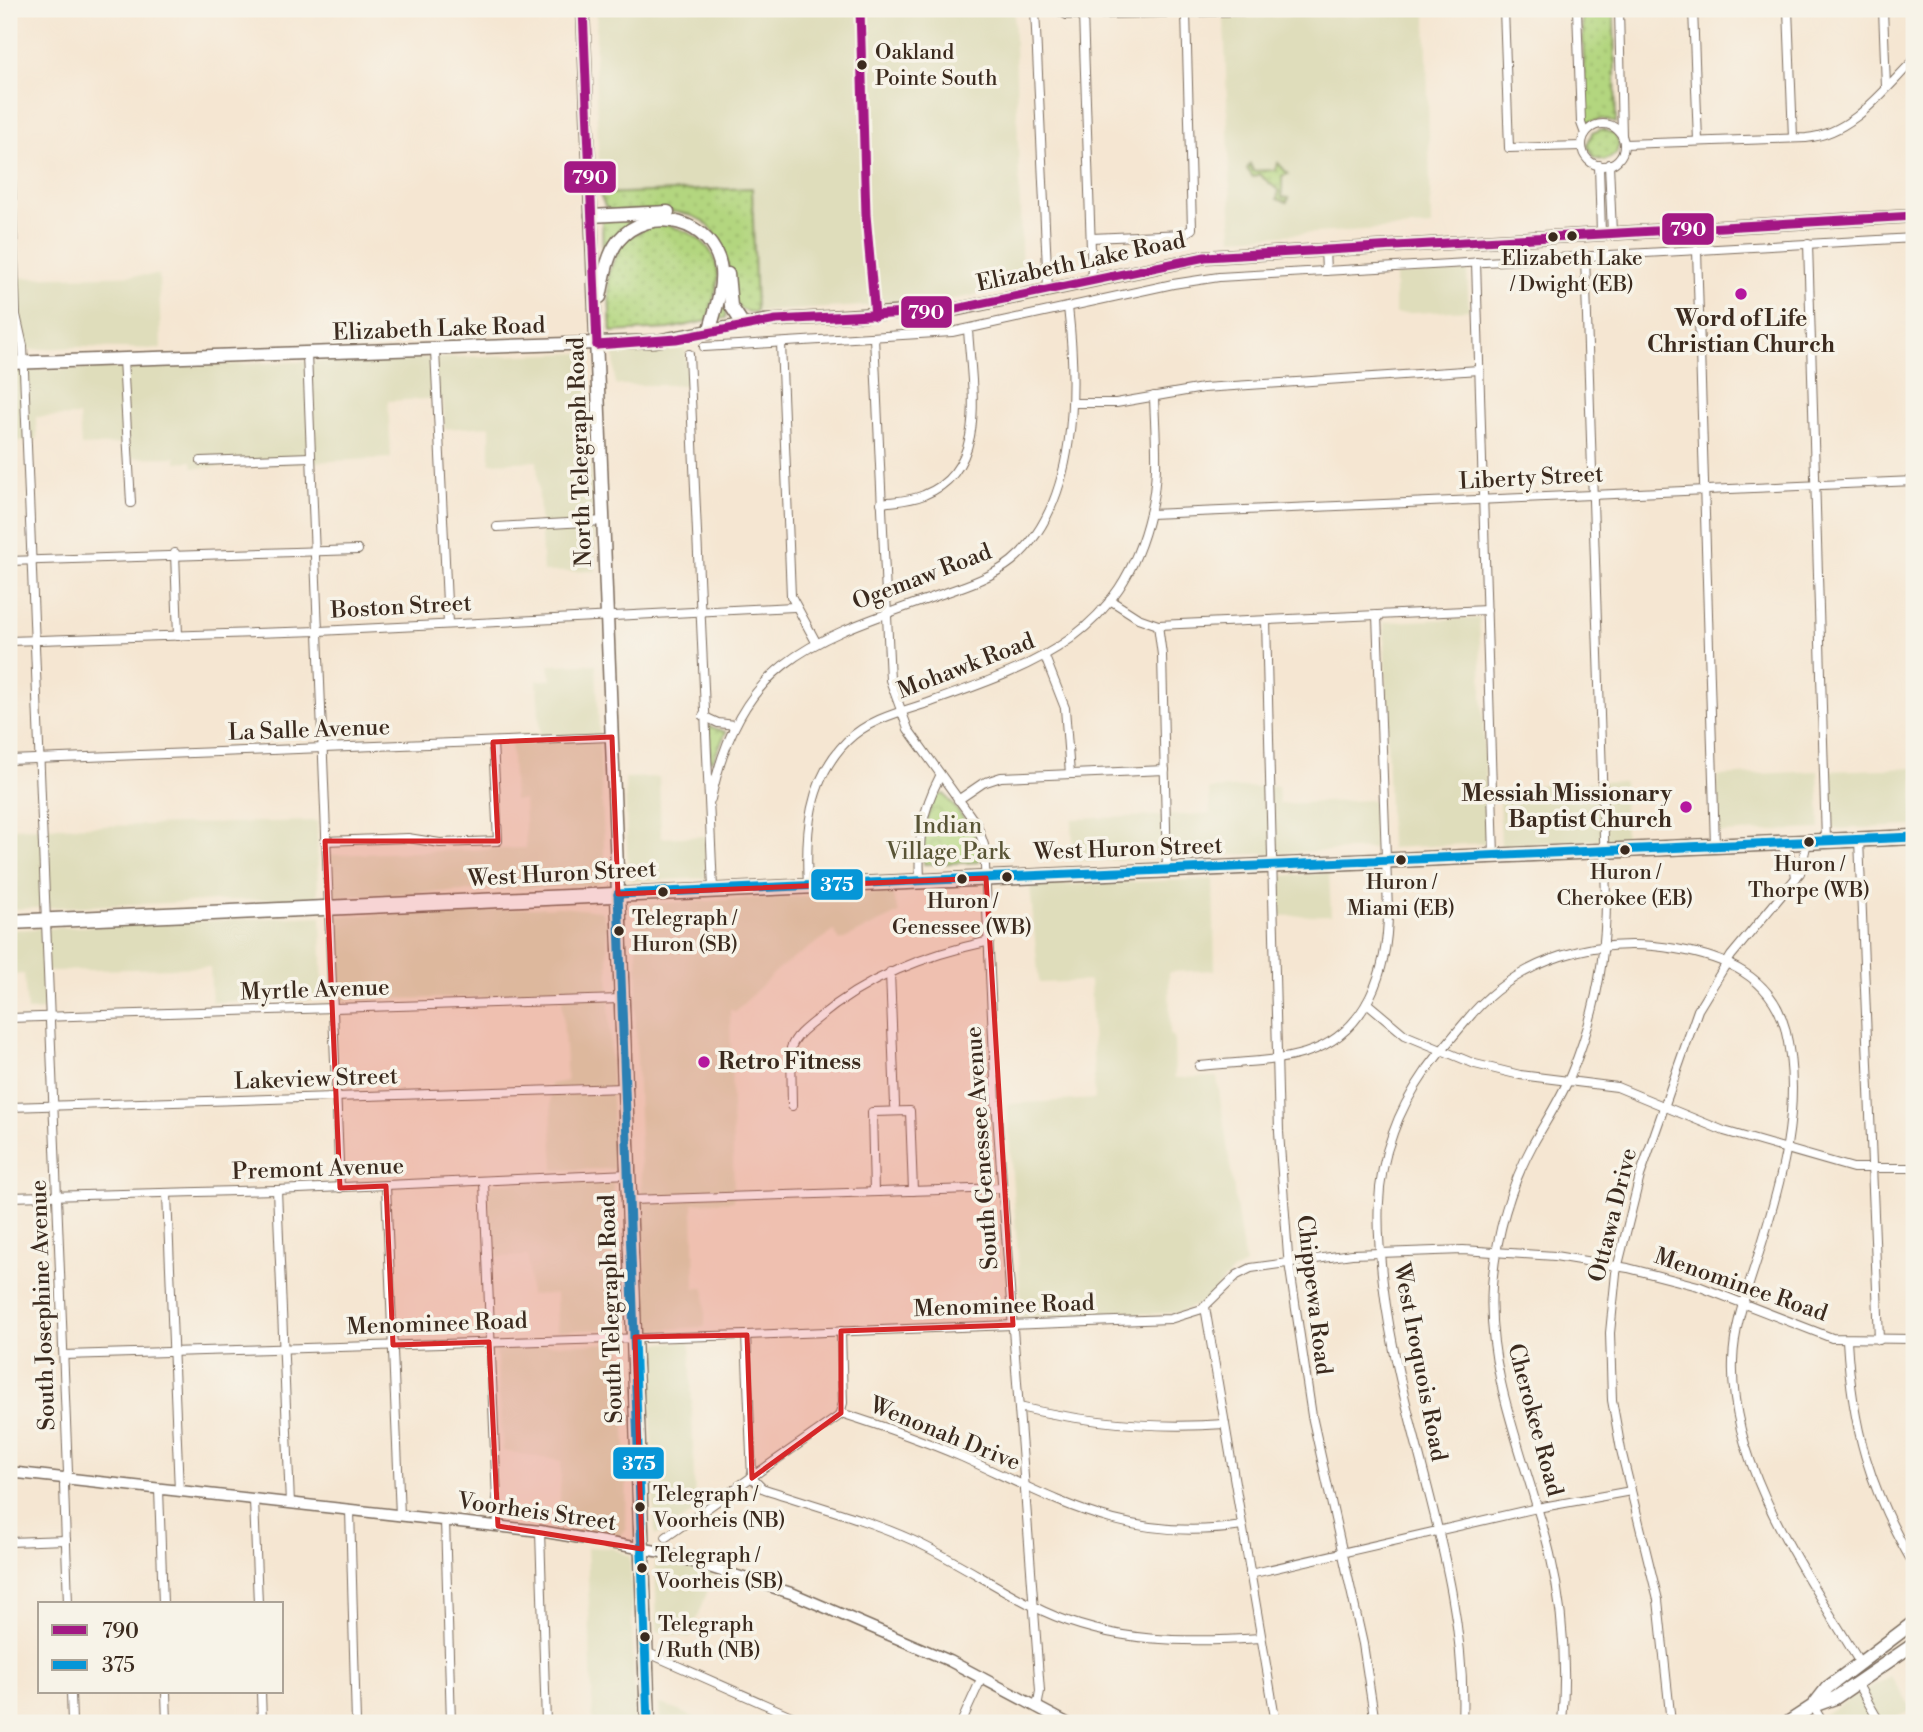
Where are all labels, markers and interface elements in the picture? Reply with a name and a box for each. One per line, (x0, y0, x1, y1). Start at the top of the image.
place label: Oakland Pointe South (875, 40, 998, 92)
marker: Oakland Pointe South (855, 58, 869, 72)
line badge: 790 (563, 160, 617, 194)
text: 790 (572, 166, 608, 190)
line badge: 790 (1661, 212, 1715, 246)
text: 790 (1670, 218, 1706, 242)
street label: Elizabeth Lake Road (974, 226, 1188, 298)
marker: Elizabeth Lake / Dwight (EB) (1565, 229, 1579, 243)
unlabelled marker (1546, 230, 1560, 244)
place label: Elizabeth Lake / Dwight (EB) (1501, 246, 1643, 298)
marker: Word of Life Christian Church (1733, 286, 1749, 302)
line badge: 790 (900, 295, 953, 329)
text: 790 (908, 301, 944, 325)
place label: Word of Life Christian Church (1647, 305, 1835, 359)
street label: Elizabeth Lake Road (332, 311, 546, 347)
street label: North Telegraph Road (562, 336, 598, 568)
street label: Liberty Street (1458, 460, 1604, 496)
street label: Ogemaw Road (848, 538, 996, 616)
street label: Boston Street (329, 589, 472, 625)
street label: Mohawk Road (894, 627, 1038, 705)
street label: La Salle Avenue (227, 713, 391, 747)
place label: Messiah Missionary Baptist Church (1461, 780, 1672, 834)
marker: Messiah Missionary Baptist Church (1678, 799, 1694, 815)
park label: Indian Village Park (885, 812, 1011, 866)
street label: West Huron Street (1032, 832, 1223, 866)
marker: Huron / Thorpe (WB) (1802, 835, 1816, 849)
marker: Huron / Cherokee (EB) (1618, 843, 1632, 857)
place label: Huron / Thorpe (WB) (1748, 852, 1870, 904)
marker: Huron / Miami (EB) (1394, 853, 1408, 867)
street label: West Huron Street (466, 855, 657, 893)
place label: Huron / Cherokee (EB) (1557, 860, 1693, 912)
line badge: 375 (810, 868, 864, 901)
unlabelled marker (1000, 870, 1014, 884)
place label: Huron / Miami (EB) (1347, 870, 1455, 922)
marker: Huron / Genessee (WB) (955, 872, 969, 886)
text: 375 (820, 873, 854, 897)
unlabelled marker (656, 885, 670, 899)
place label: Huron / Genessee (WB) (892, 889, 1032, 941)
place label: Telegraph / Huron (SB) (632, 906, 738, 958)
marker: Telegraph / Huron (SB) (612, 924, 626, 938)
street label: Myrtle Avenue (240, 973, 390, 1007)
street label: South Genessee Avenue (960, 1025, 1004, 1271)
place label: Retro Fitness (718, 1048, 861, 1076)
marker: Retro Fitness (696, 1054, 712, 1070)
street label: Lakeview Street (234, 1062, 398, 1096)
street label: Ottawa Drive (1583, 1145, 1643, 1285)
street label: Premont Avenue (231, 1152, 405, 1186)
street label: South Josephine Avenue (25, 1179, 61, 1431)
street label: South Telegraph Road (593, 1194, 629, 1424)
street label: Chippewa Road (1290, 1213, 1338, 1377)
street label: Menominee Road (1651, 1242, 1831, 1328)
street label: West Iroquois Road (1387, 1259, 1453, 1464)
street label: Menominee Road (913, 1289, 1095, 1323)
street label: Menominee Road (346, 1307, 528, 1341)
street label: Cherokee Road (1501, 1341, 1569, 1499)
street label: Wenonah Drive (865, 1391, 1024, 1477)
line badge: 375 (612, 1446, 665, 1480)
text: 375 (622, 1452, 656, 1476)
place label: Telegraph / Voorheis (NB) (652, 1482, 785, 1534)
street label: Voorheis Street (455, 1487, 618, 1537)
marker: Telegraph / Voorheis (NB) (633, 1500, 647, 1514)
place label: Telegraph / Voorheis (SB) (654, 1543, 784, 1595)
marker: Telegraph / Voorheis (SB) (635, 1561, 649, 1575)
legend (38, 1602, 284, 1694)
place label: Telegraph / Ruth (NB) (657, 1612, 761, 1664)
text: 790 (102, 1619, 139, 1645)
marker: Telegraph / Ruth (NB) (638, 1630, 652, 1644)
text: 375 (102, 1653, 135, 1679)

